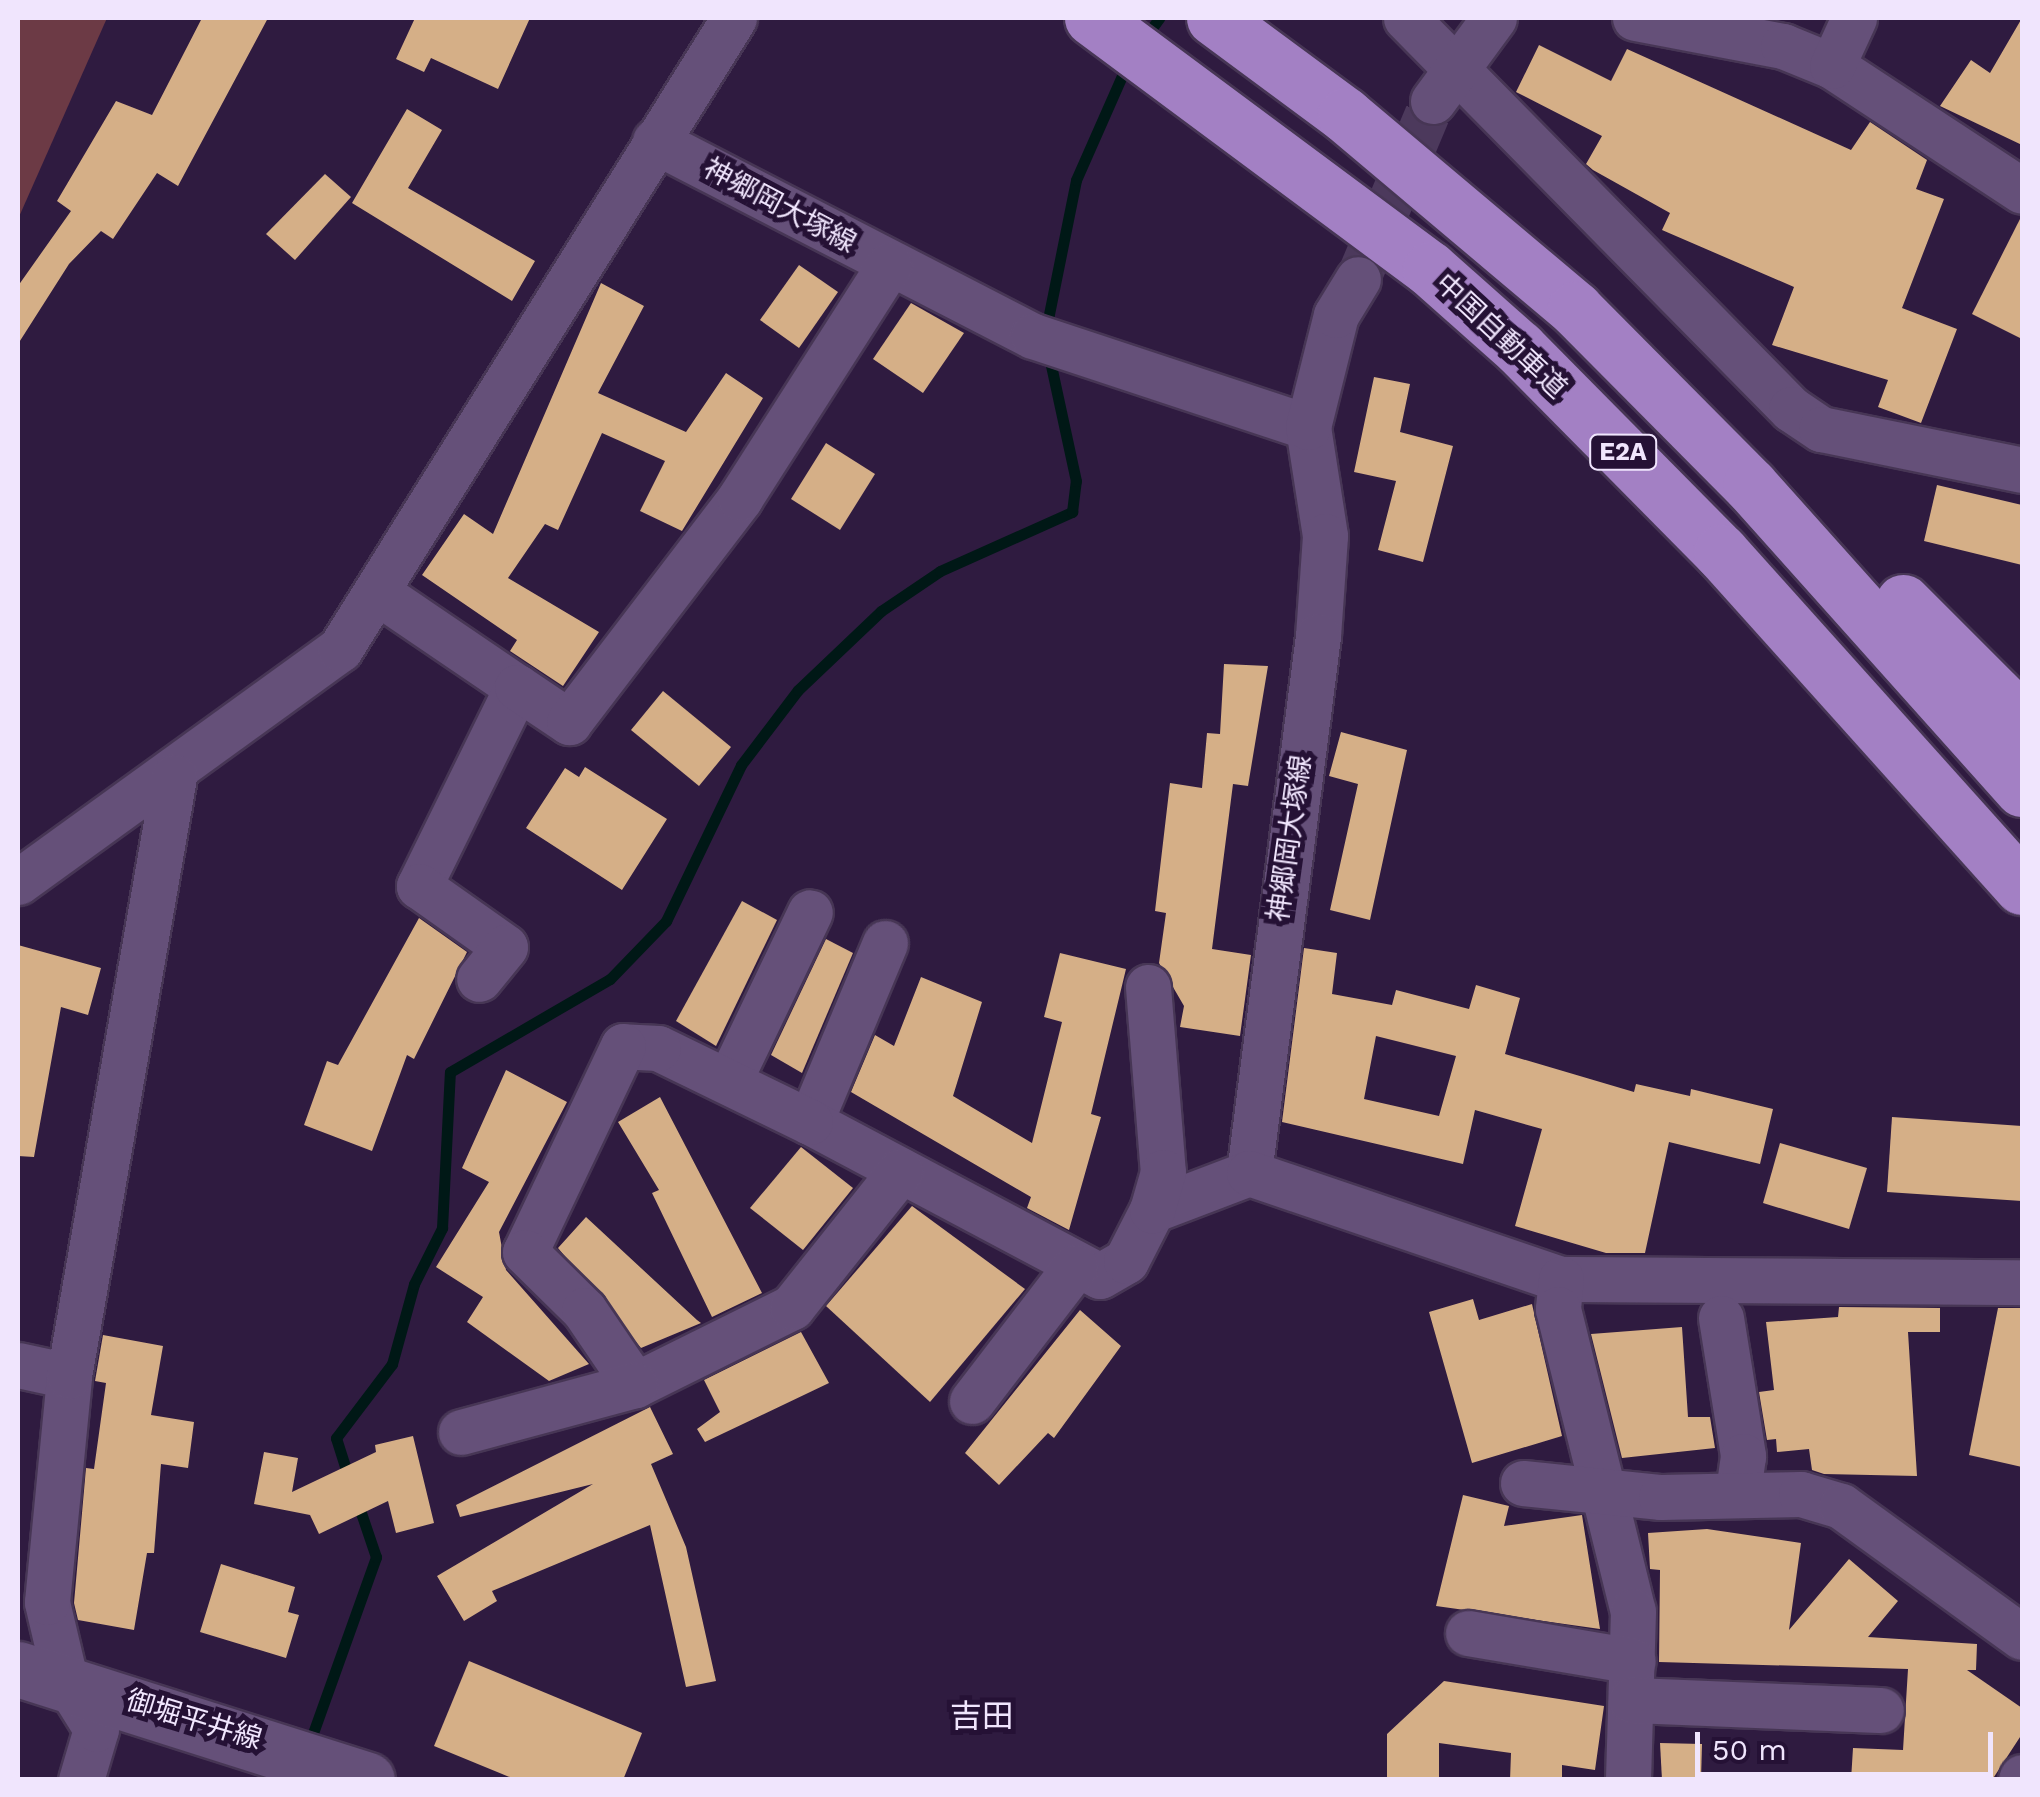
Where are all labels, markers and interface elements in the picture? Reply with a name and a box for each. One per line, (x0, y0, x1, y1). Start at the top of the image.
street label: 神郷岡大塚線 (698, 152, 862, 260)
street label: 中国自動車道 (1428, 266, 1574, 406)
road number: E2A (1588, 432, 1658, 472)
street label: 神郷岡大塚線 (1262, 752, 1318, 924)
street label: 御堀平井線 (122, 1683, 266, 1757)
district label: 吉田 (950, 1697, 1014, 1735)
scale bar (1700, 1712, 1998, 1774)
text: 50 m (1712, 1732, 1787, 1767)

